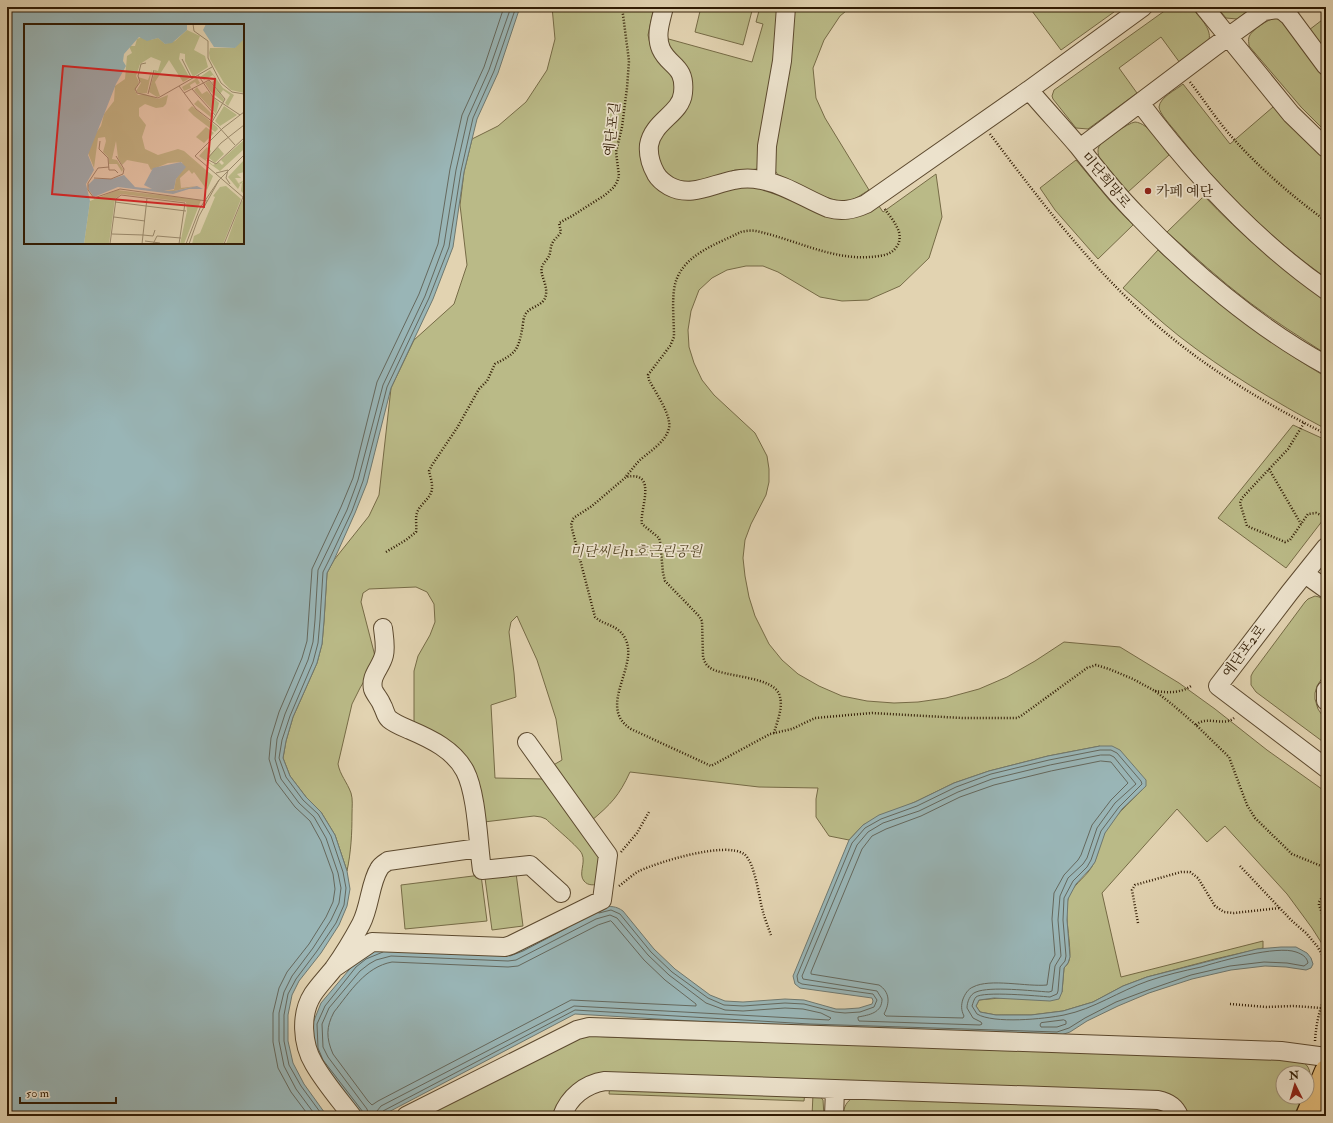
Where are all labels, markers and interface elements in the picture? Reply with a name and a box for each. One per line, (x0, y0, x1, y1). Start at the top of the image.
inset map (24, 24, 244, 244)
street label: 예단포길 (600, 101, 624, 157)
street label: 미단희망로 (1078, 149, 1135, 212)
place label: 카페 예단 (1156, 183, 1214, 200)
marker: 카페 예단 (1143, 186, 1153, 196)
park label: 미단씨티11호근린공원 (570, 543, 703, 560)
street label: 예단포2로 (1219, 621, 1269, 681)
north arrow (1275, 1065, 1315, 1105)
text: N (1288, 1069, 1301, 1083)
scale bar (20, 1079, 116, 1105)
text: 50 m (26, 1086, 50, 1101)

